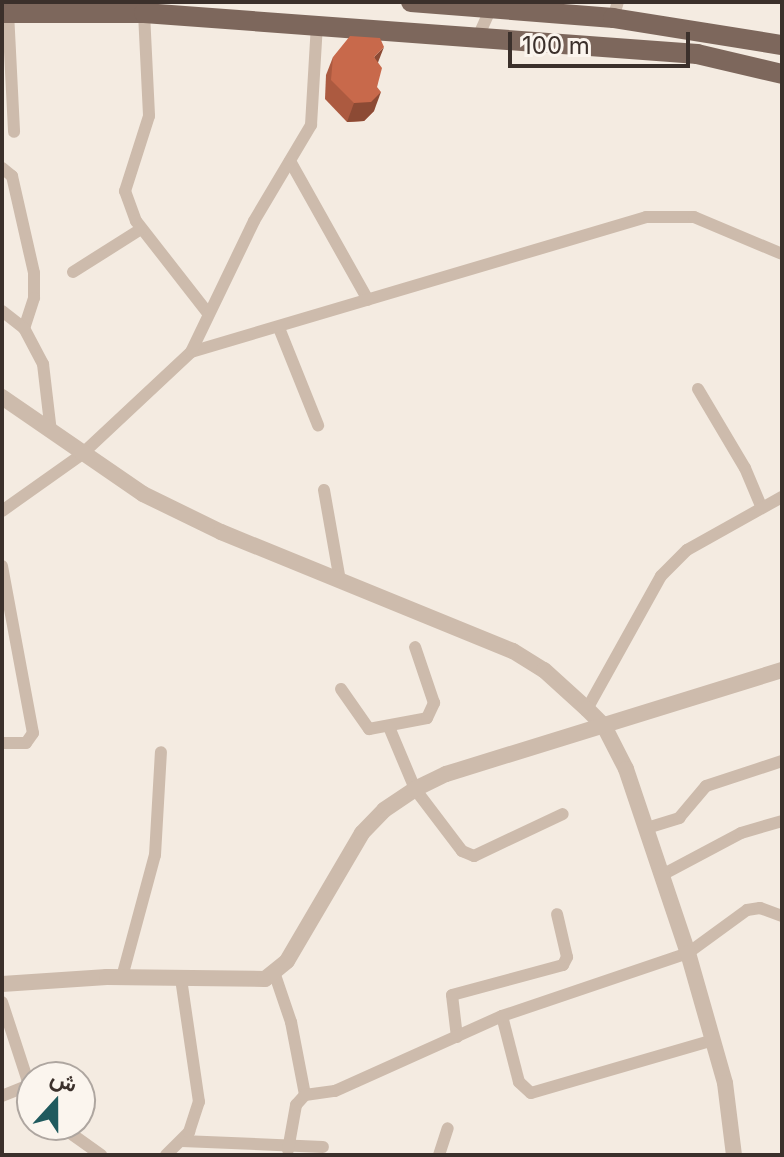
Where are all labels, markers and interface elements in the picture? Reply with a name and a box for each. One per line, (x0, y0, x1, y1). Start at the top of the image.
scale bar (512, 16, 694, 66)
text: 100 m (522, 31, 590, 60)
north arrow (16, 1061, 96, 1141)
text: ش (47, 1064, 81, 1097)

